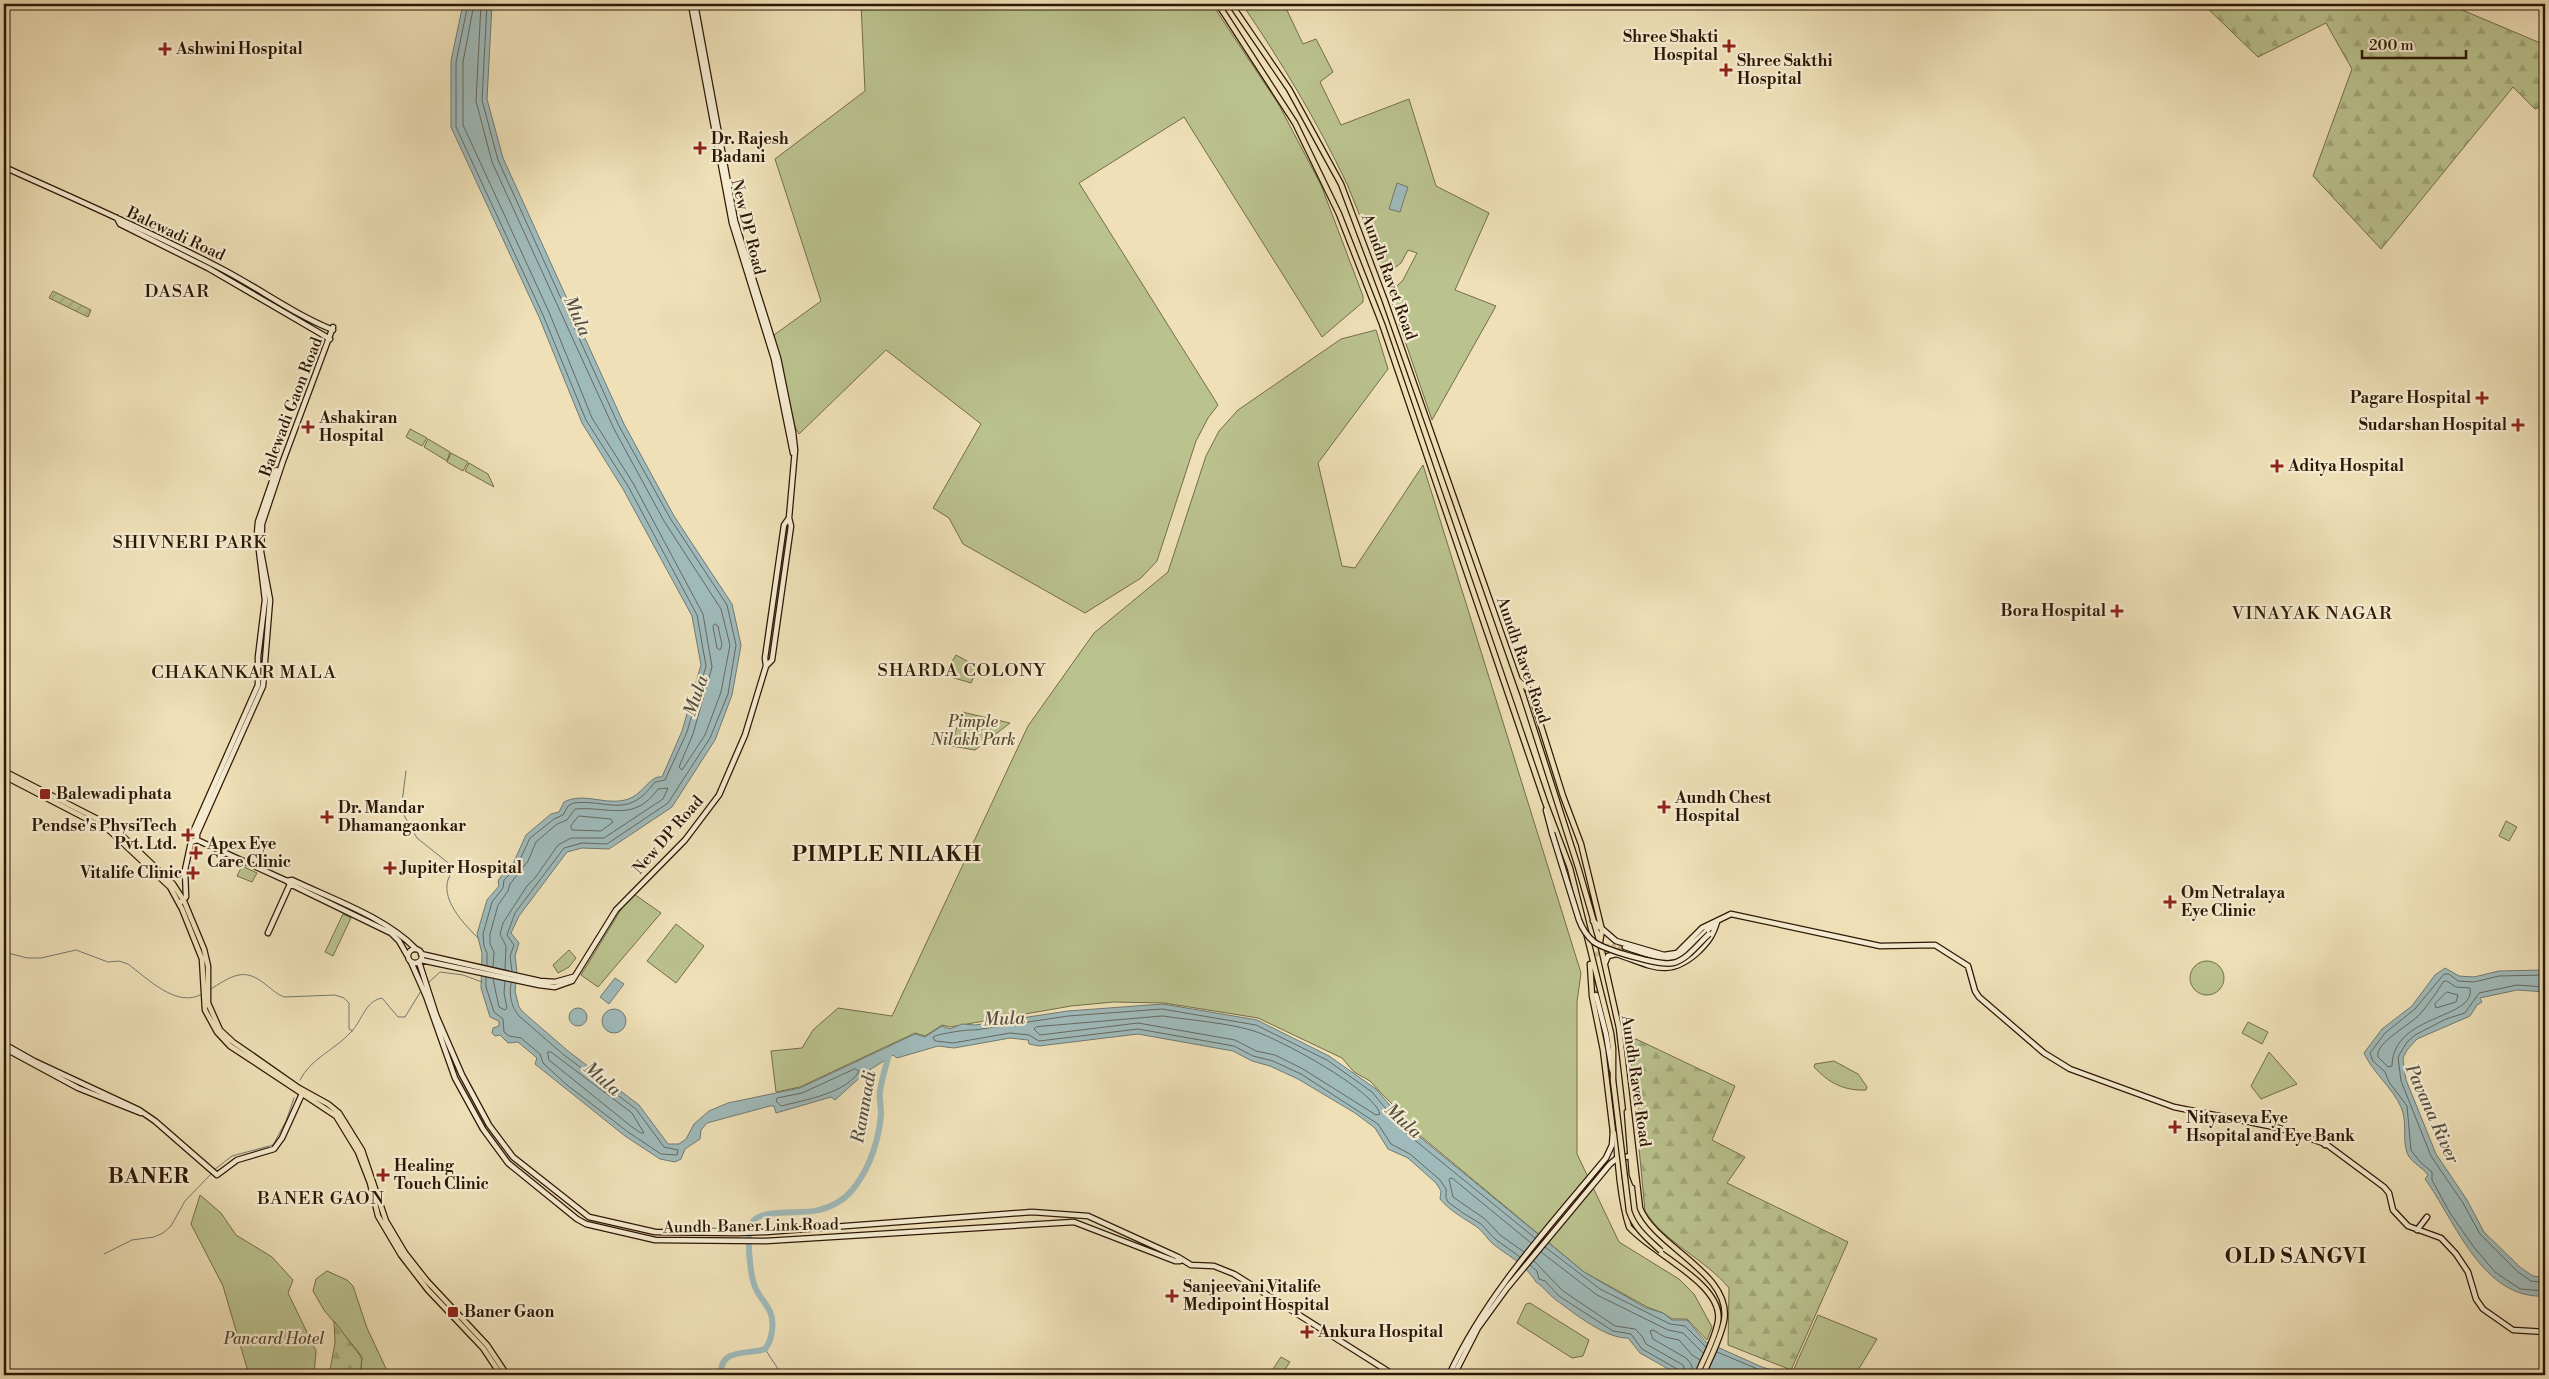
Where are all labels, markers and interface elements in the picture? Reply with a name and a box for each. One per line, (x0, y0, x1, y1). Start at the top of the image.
place label: Shree Shakti Hospital (1623, 27, 1719, 65)
scale bar (2362, 28, 2465, 60)
text: 200 m (2369, 36, 2414, 55)
place label: Ashwini Hospital (175, 39, 304, 59)
marker: Shree Shakti Hospital (1722, 39, 1736, 53)
marker: Ashwini Hospital (158, 42, 172, 56)
place label: Shree Sakthi Hospital (1737, 51, 1833, 89)
marker: Shree Sakthi Hospital (1719, 63, 1733, 77)
place label: Dr. Rajesh Badani (711, 129, 789, 167)
marker: Dr. Rajesh Badani (693, 141, 707, 155)
street label: New DP Road (726, 177, 770, 277)
street label: Balewadi Road (123, 202, 228, 265)
street label: Aundh Ravet Road (1357, 210, 1421, 343)
district label: DASAR (144, 280, 210, 303)
water label: Mula (558, 292, 596, 341)
street label: Balewadi Gaon Road (255, 334, 327, 481)
place label: Pagare Hospital (2350, 388, 2472, 408)
marker: Pagare Hospital (2475, 391, 2489, 405)
place label: Ashakiran Hospital (318, 408, 397, 446)
place label: Sudarshan Hospital (2359, 415, 2508, 435)
marker: Sudarshan Hospital (2511, 418, 2525, 432)
marker: Ashakiran Hospital (301, 420, 315, 434)
place label: Aditya Hospital (2287, 456, 2405, 476)
marker: Aditya Hospital (2270, 459, 2284, 473)
district label: SHIVNERI PARK (113, 531, 268, 554)
street label: Aundh Ravet Road (1492, 593, 1554, 726)
place label: Bora Hospital (2001, 601, 2107, 621)
district label: VINAYAK NAGAR (2231, 602, 2392, 625)
marker: Bora Hospital (2110, 604, 2124, 618)
district label: SHARDA COLONY (878, 659, 1047, 682)
district label: CHAKANKAR MALA (151, 661, 337, 684)
water label: Mula (678, 671, 714, 720)
park label: Pimple Nilakh Park (930, 712, 1015, 750)
place label: Balewadi phata (56, 784, 172, 804)
marker: Balewadi phata (38, 787, 52, 801)
place label: Aundh Chest Hospital (1674, 788, 1772, 826)
street label: New DP Road (628, 792, 708, 878)
place label: Dr. Mandar Dhamangaonkar (338, 798, 466, 836)
marker: Aundh Chest Hospital (1657, 800, 1671, 814)
marker: Dr. Mandar Dhamangaonkar (320, 810, 334, 824)
place label: Pendse's PhysiTech Pvt. Ltd. (32, 816, 177, 854)
marker: Pendse's PhysiTech Pvt. Ltd. (181, 828, 195, 842)
place label: Apex Eye Care Clinic (206, 834, 291, 872)
district label: PIMPLE NILAKH (792, 842, 982, 868)
marker: Apex Eye Care Clinic (189, 846, 203, 860)
place label: Jupiter Hospital (399, 858, 523, 878)
marker: Jupiter Hospital (383, 861, 397, 875)
place label: Vitalife Clinic (79, 863, 182, 883)
marker: Vitalife Clinic (186, 866, 200, 880)
place label: Om Netralaya Eye Clinic (2181, 883, 2285, 921)
marker: Om Netralaya Eye Clinic (2163, 895, 2177, 909)
water label: Mula (982, 1006, 1027, 1032)
street label: Aundh Ravet Road (1617, 1013, 1655, 1148)
water label: Mula (579, 1057, 626, 1102)
water label: Pavana River (2399, 1060, 2464, 1168)
water label: Ramnadi (846, 1069, 882, 1146)
water label: Mula (1380, 1098, 1427, 1144)
place label: Nityaseva Eye Hsopital and Eye Bank (2186, 1108, 2356, 1146)
marker: Nityaseva Eye Hsopital and Eye Bank (2168, 1120, 2182, 1134)
place label: Healing Touch Clinic (394, 1156, 489, 1194)
district label: BANER (108, 1164, 190, 1190)
marker: Healing Touch Clinic (376, 1168, 390, 1182)
district label: BANER GAON (256, 1187, 385, 1210)
street label: Aundh-Baner Link Road (662, 1214, 839, 1238)
district label: OLD SANGVI (2225, 1244, 2367, 1270)
place label: Sanjeevani Vitalife Medipoint Hospital (1183, 1277, 1330, 1315)
marker: Sanjeevani Vitalife Medipoint Hospital (1165, 1289, 1179, 1303)
place label: Baner Gaon (464, 1302, 554, 1322)
marker: Baner Gaon (446, 1305, 460, 1319)
place label: Ankura Hospital (1317, 1322, 1444, 1342)
marker: Ankura Hospital (1300, 1325, 1314, 1339)
park label: Pancard Hotel (223, 1329, 325, 1349)

